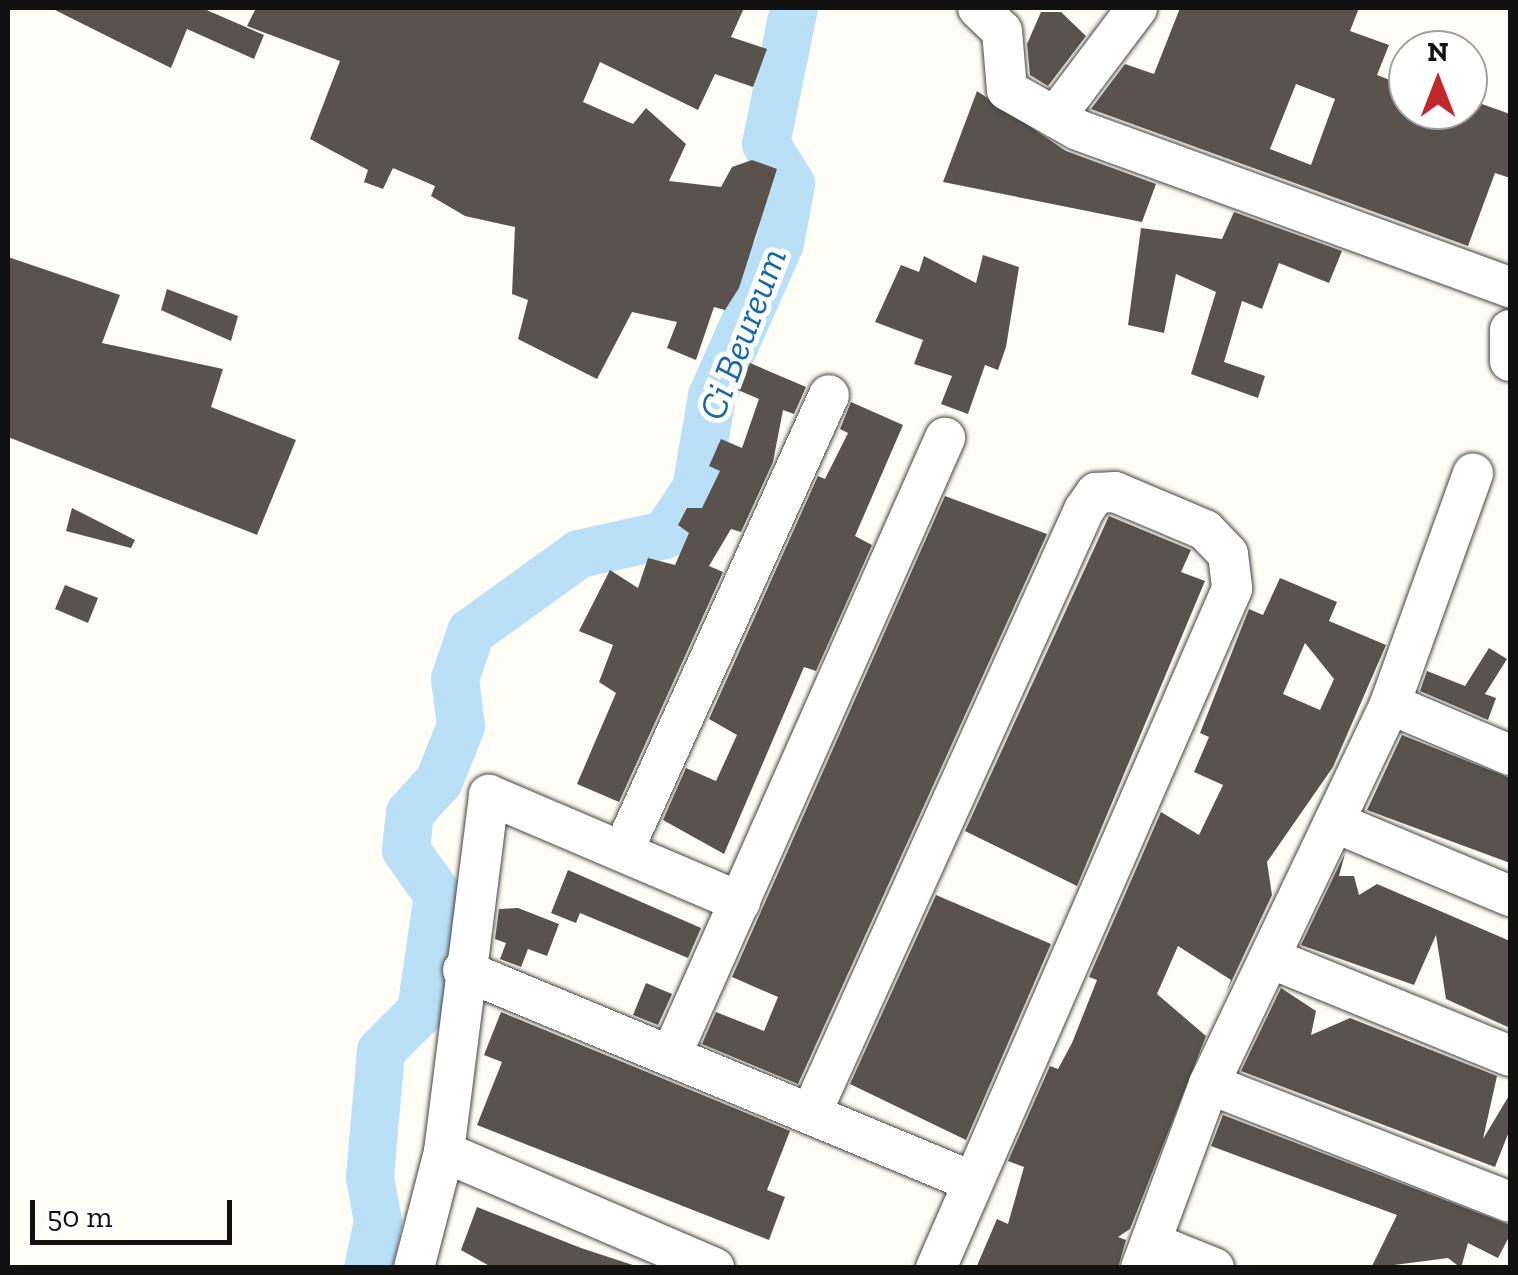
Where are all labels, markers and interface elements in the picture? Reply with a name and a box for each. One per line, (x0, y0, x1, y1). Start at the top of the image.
north arrow (1388, 30, 1488, 130)
text: N (1427, 35, 1449, 68)
water label: Ci Beureum (689, 242, 797, 426)
scale bar (35, 1180, 238, 1242)
text: 50 m (47, 1199, 112, 1235)

